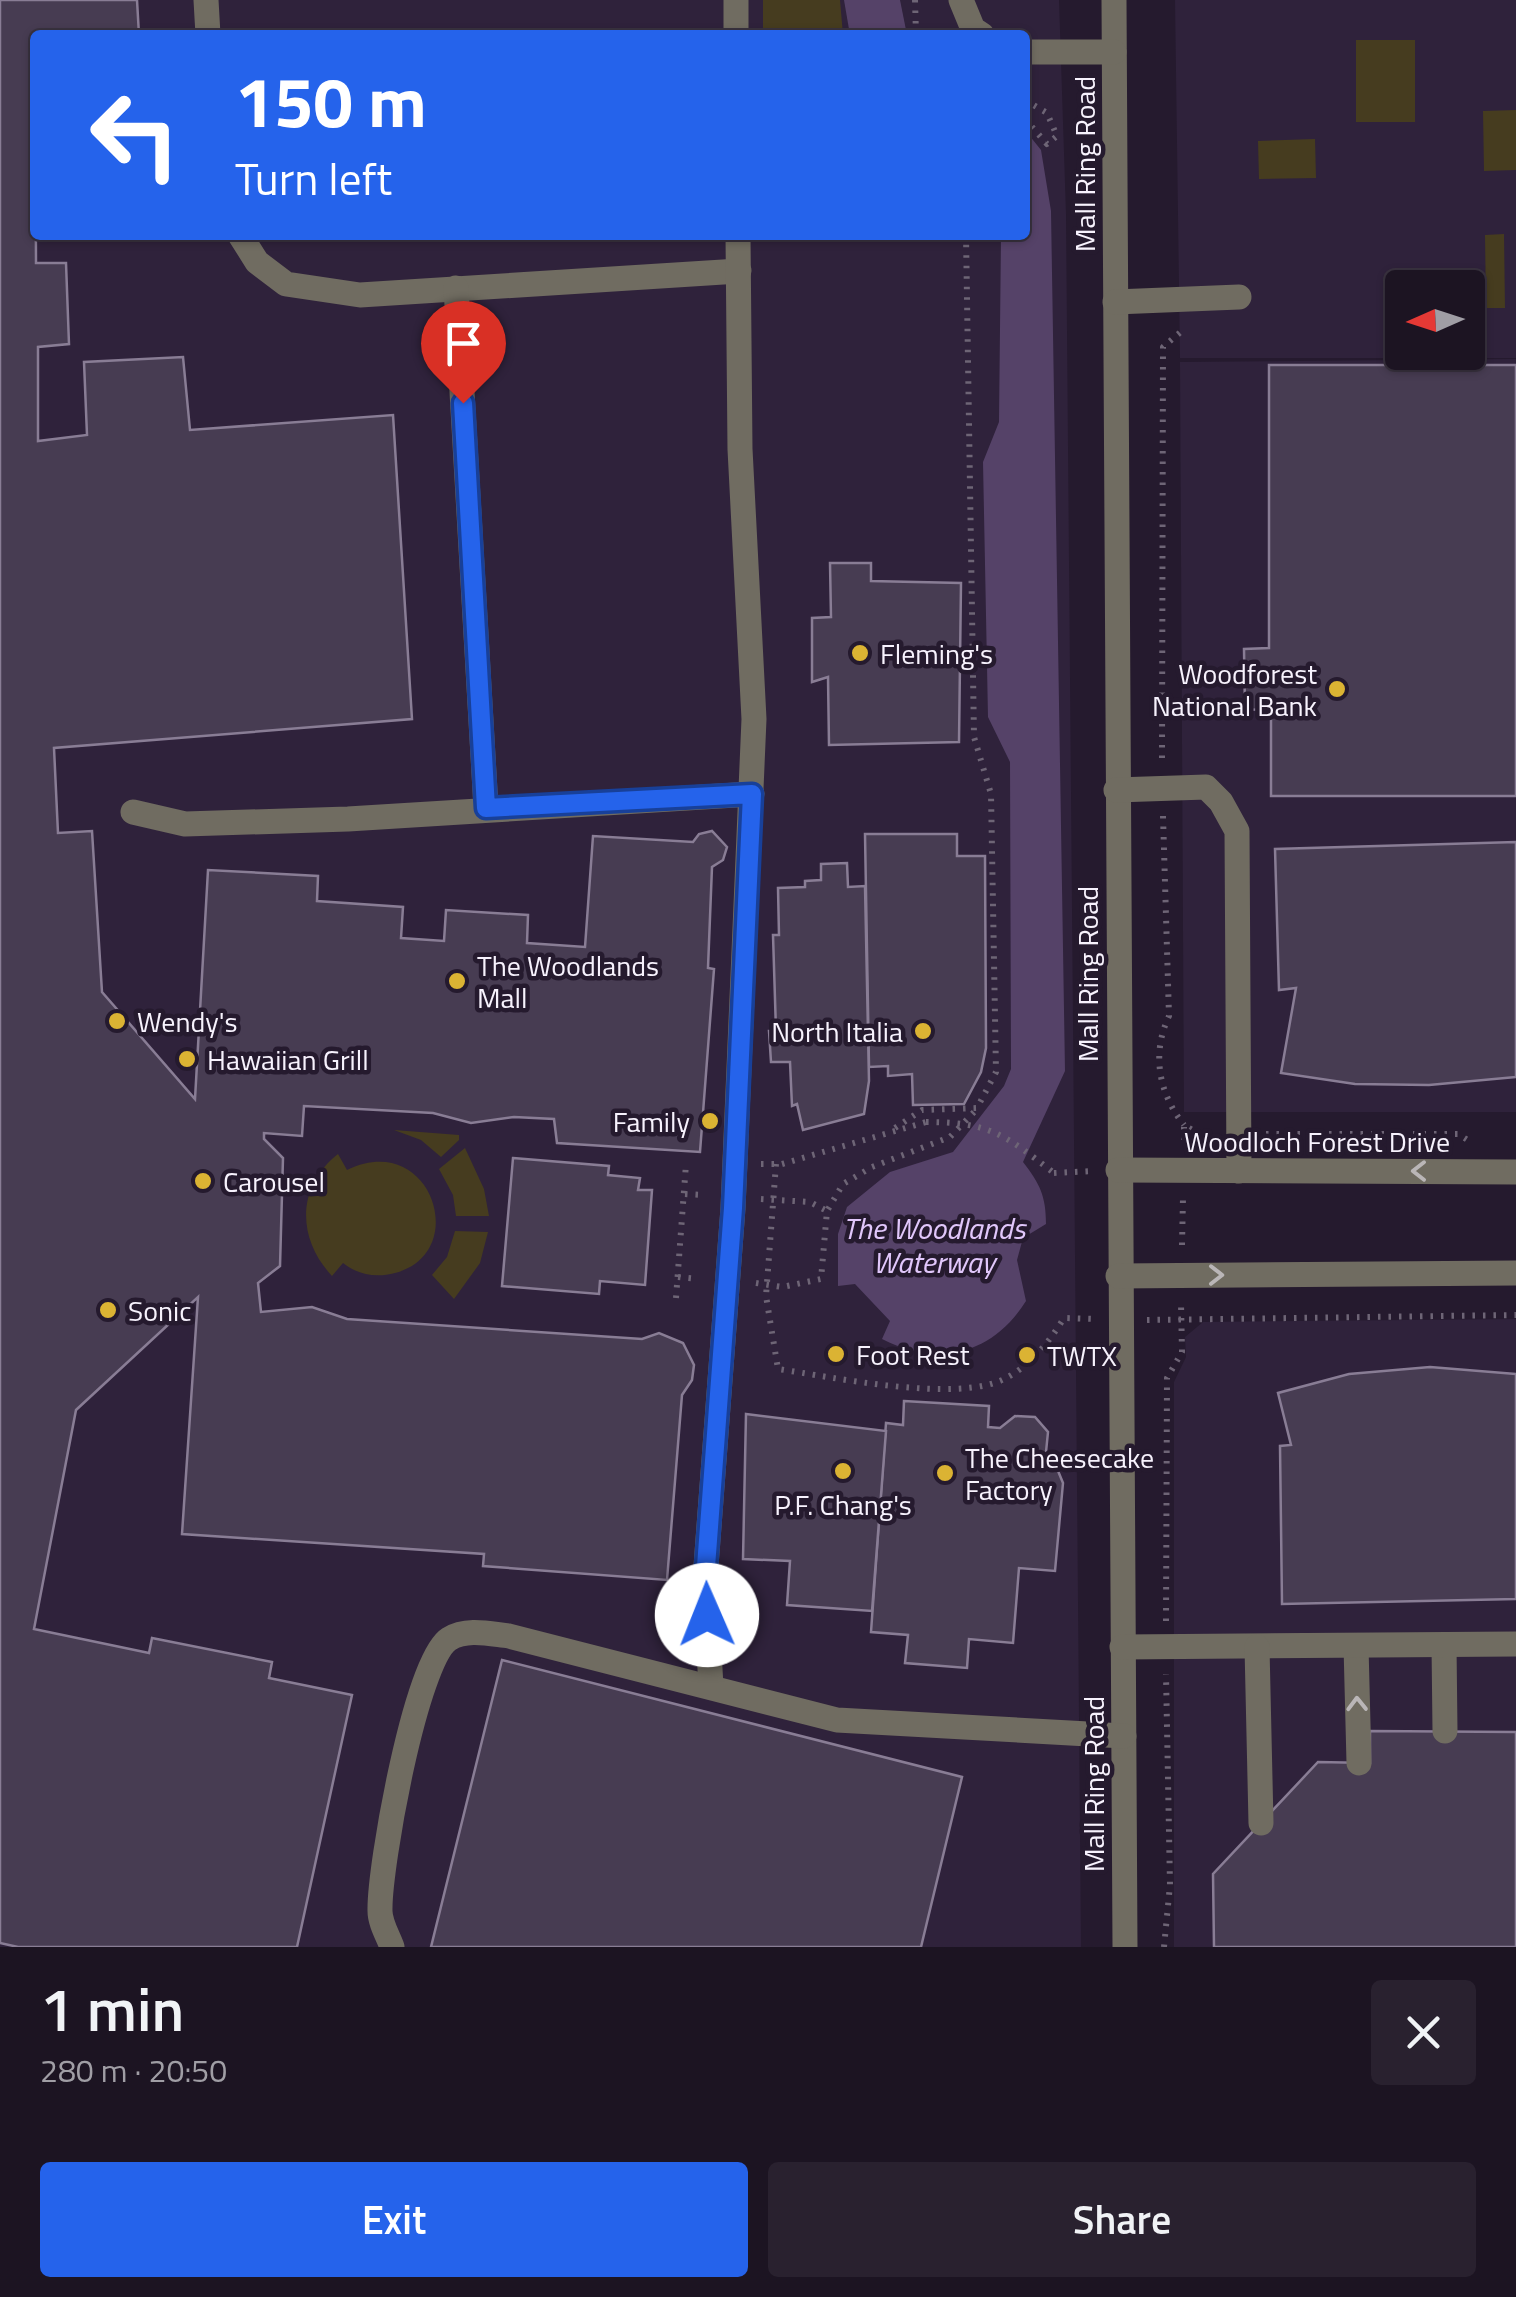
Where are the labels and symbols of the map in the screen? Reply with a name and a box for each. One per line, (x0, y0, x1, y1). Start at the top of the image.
street label: Mall Ring Road (1063, 76, 1106, 252)
north arrow (1385, 270, 1485, 370)
pin (421, 301, 506, 404)
place label: Fleming's (880, 632, 993, 675)
marker: Fleming's (849, 642, 871, 664)
place label: Woodforest National Bank (1152, 652, 1317, 727)
marker: Woodforest National Bank (1326, 678, 1348, 700)
street label: Mall Ring Road (1066, 886, 1109, 1062)
place label: The Woodlands Mall (477, 944, 659, 1019)
marker: The Woodlands Mall (446, 970, 468, 992)
place label: Wendy's (137, 1000, 237, 1043)
marker: Wendy's (106, 1010, 128, 1032)
place label: North Italia (771, 1010, 903, 1053)
marker: North Italia (912, 1020, 934, 1042)
place label: Hawaiian Grill (207, 1038, 369, 1081)
marker: Hawaiian Grill (176, 1048, 198, 1070)
place label: Family (613, 1100, 690, 1143)
marker: Family (699, 1110, 721, 1132)
street label: Woodloch Forest Drive (1184, 1120, 1450, 1163)
place label: Carousel (223, 1160, 325, 1203)
one-way arrow (1410, 1160, 1426, 1182)
marker: Carousel (192, 1170, 214, 1192)
water label: The Woodlands Waterway (843, 1205, 1027, 1285)
one-way arrow (1208, 1264, 1224, 1286)
place label: Sonic (128, 1289, 191, 1332)
marker: Sonic (97, 1299, 119, 1321)
place label: Foot Rest (856, 1333, 970, 1376)
place label: TWTX (1047, 1334, 1117, 1377)
marker: Foot Rest (825, 1343, 847, 1365)
marker: TWTX (1016, 1344, 1038, 1366)
place label: The Cheesecake Factory (965, 1436, 1154, 1511)
marker: P.F. Chang's (832, 1460, 854, 1482)
marker: The Cheesecake Factory (934, 1462, 956, 1484)
place label: P.F. Chang's (774, 1483, 912, 1526)
position arrow (655, 1563, 759, 1667)
street label: Mall Ring Road (1072, 1696, 1115, 1872)
one-way arrow (1347, 1696, 1368, 1712)

